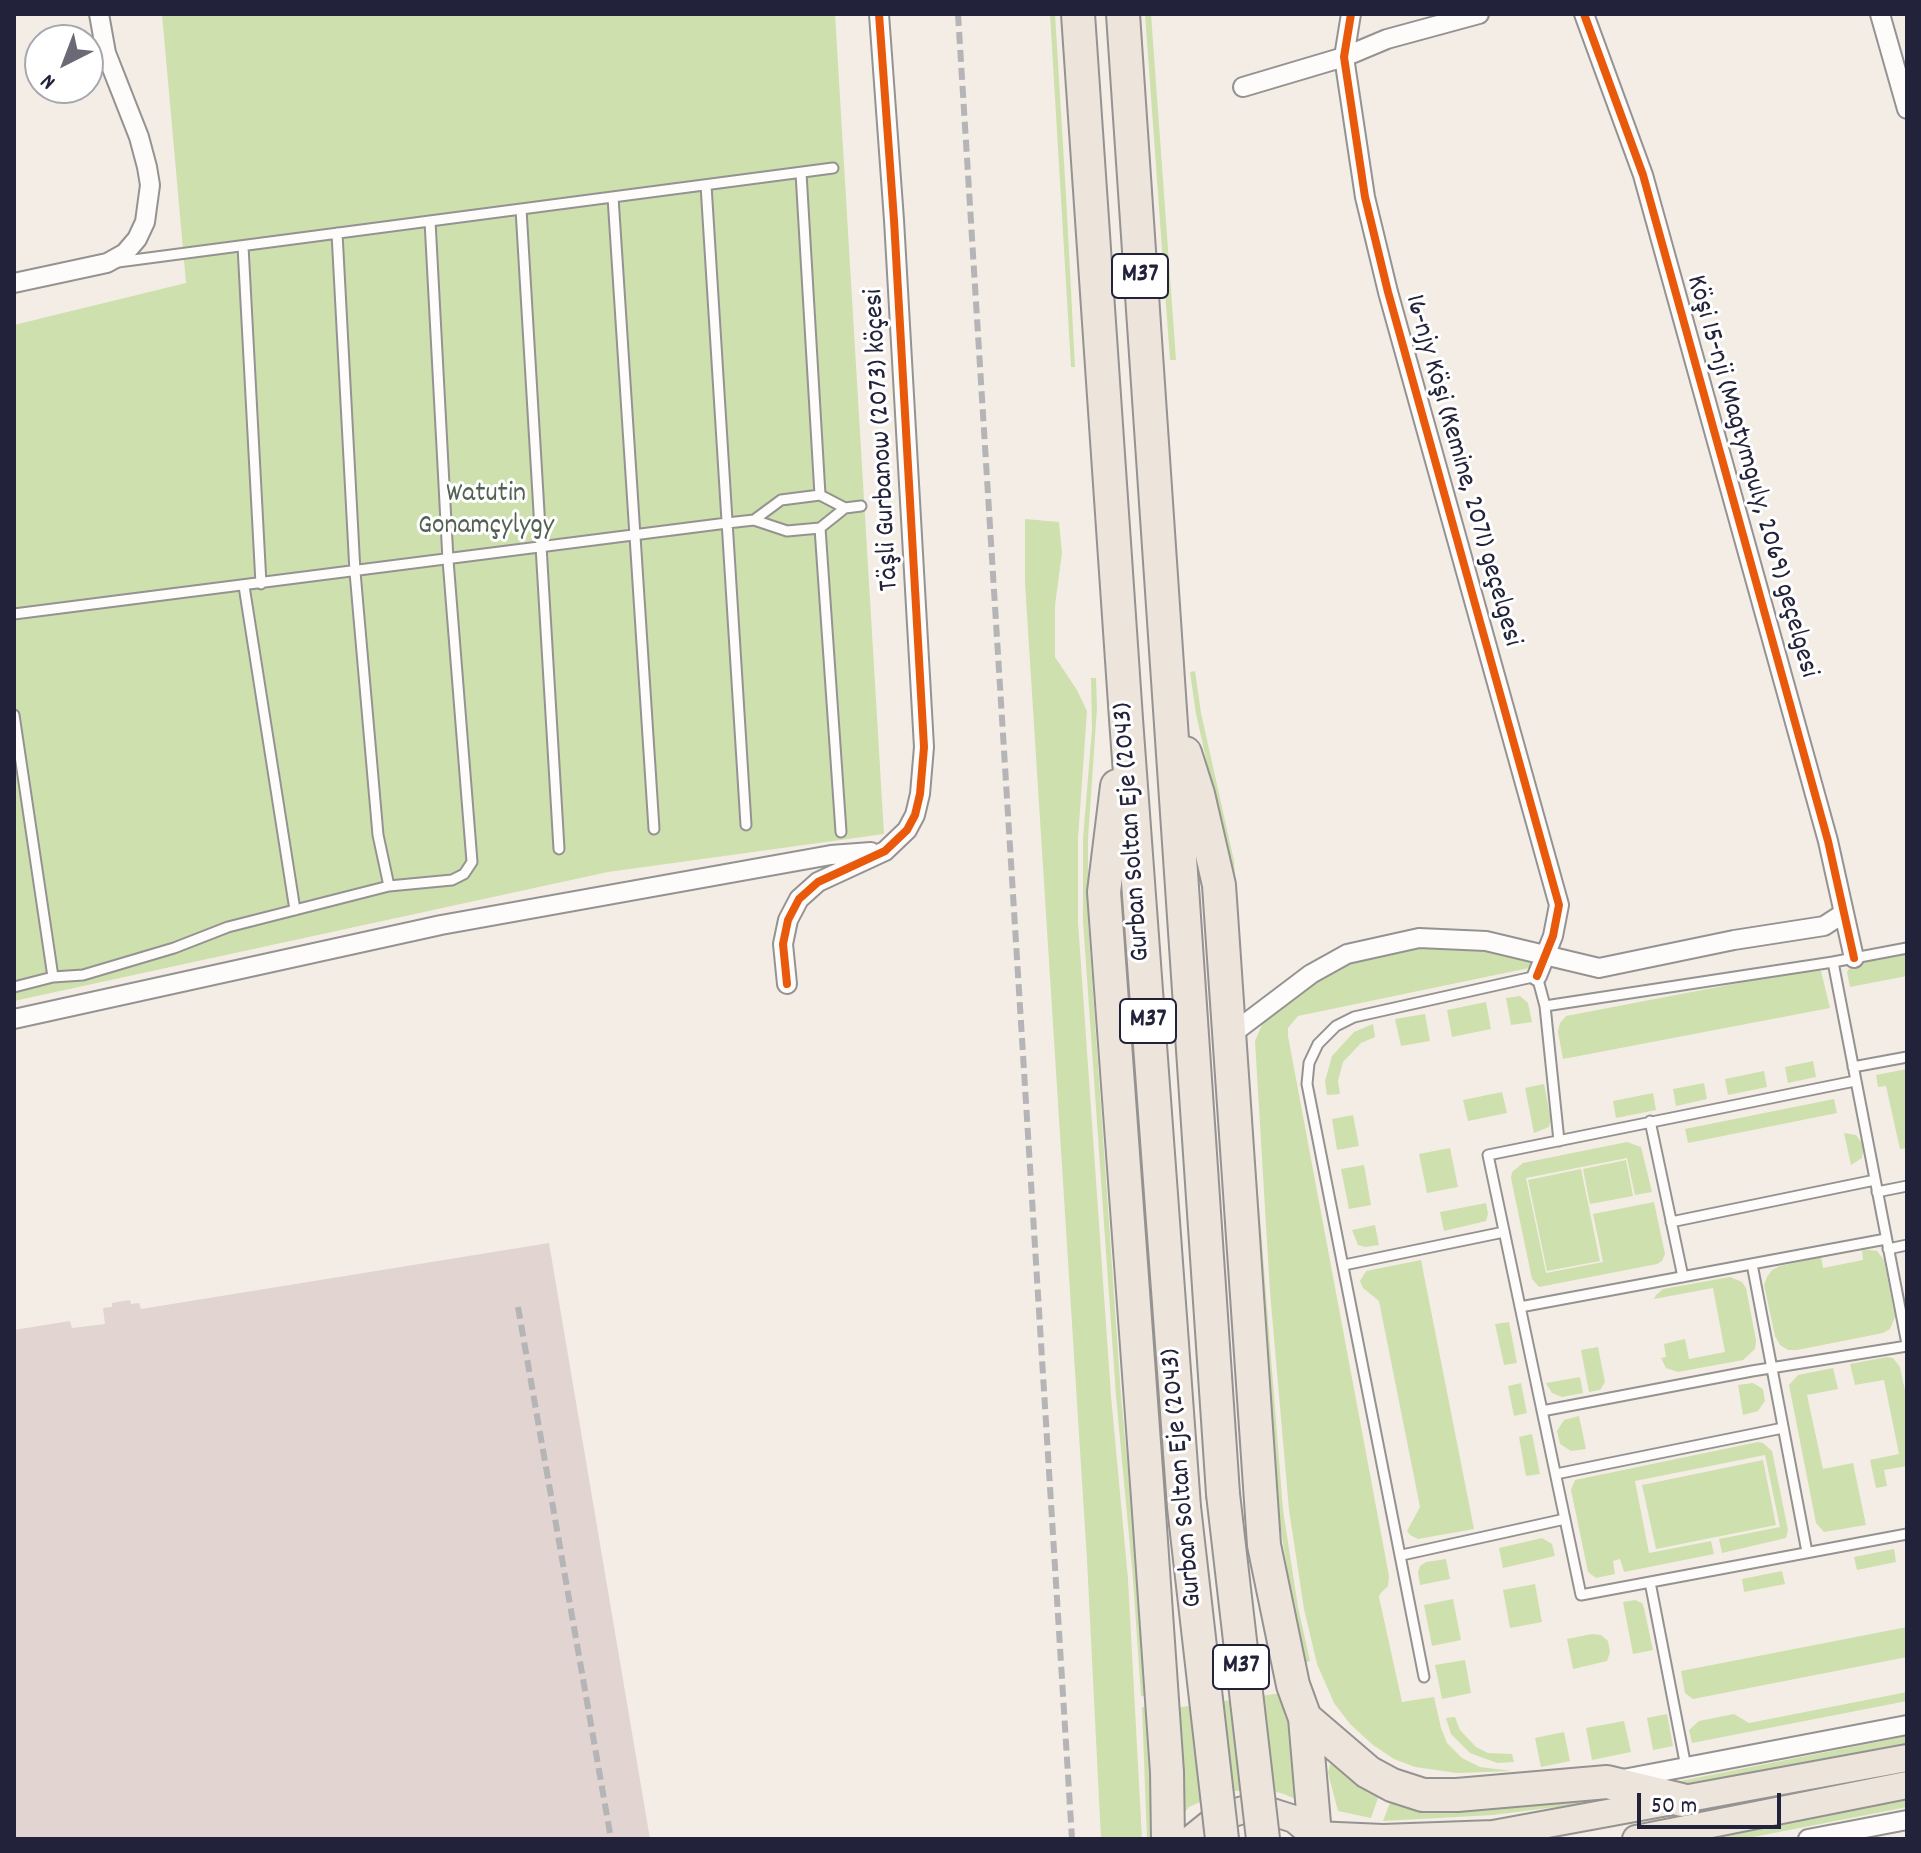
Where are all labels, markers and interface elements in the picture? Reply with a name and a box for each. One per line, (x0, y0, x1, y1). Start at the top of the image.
north arrow (24, 24, 104, 104)
text: N (35, 66, 63, 96)
road number: M37 (1112, 254, 1168, 298)
street label: Köşi 15-nji (Magtymguly, 2069) geçelgesi (1676, 272, 1824, 682)
street label: Täşli Gurbanow (2073) köçesi (859, 288, 909, 592)
street label: 16-njy Köşi (Kemine, 2071) geçelgesi (1395, 291, 1527, 651)
park label: Watutin Gonamçylygy (418, 479, 554, 545)
street label: Gurban Soltan Eje (2043) (1108, 701, 1160, 963)
road number: M37 (1120, 999, 1176, 1043)
street label: Gurban Soltan Eje (2043) (1156, 1347, 1212, 1609)
road number: M37 (1213, 1645, 1269, 1689)
scale bar (1641, 1777, 1785, 1827)
text: 50 m (1651, 1790, 1697, 1824)

